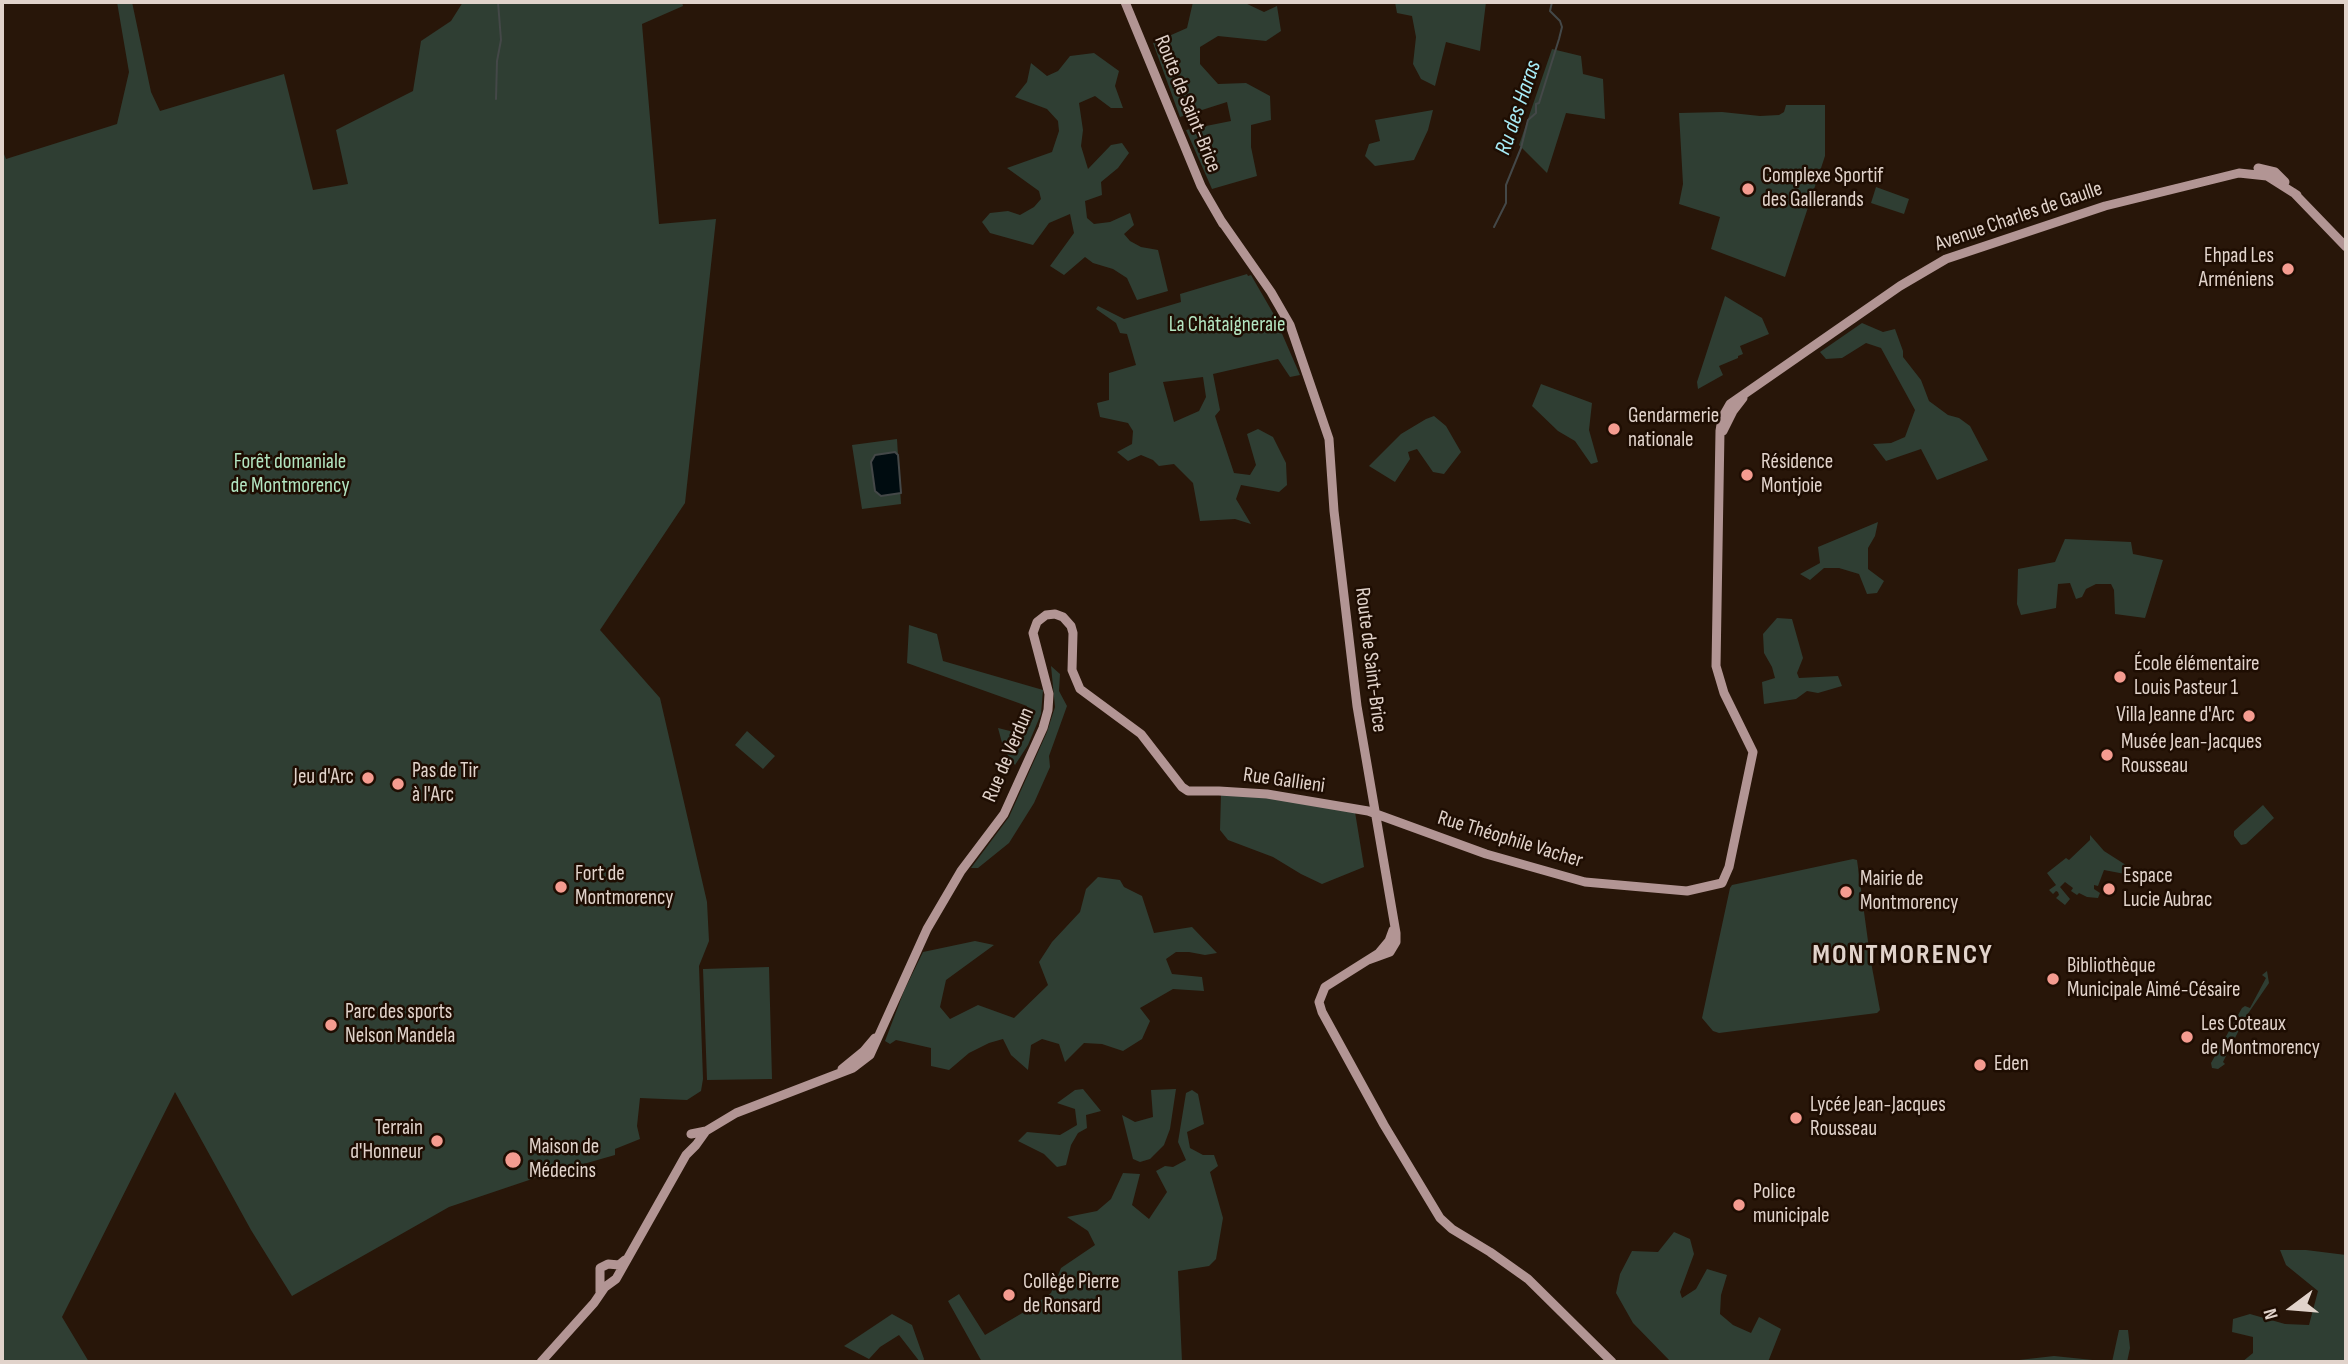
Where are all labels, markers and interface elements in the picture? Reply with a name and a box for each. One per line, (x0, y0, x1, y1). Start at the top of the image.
street label: Route de Saint-Brice (1148, 32, 1226, 176)
water label: Ru des Haras (1490, 57, 1548, 159)
place label: Complexe Sportif des Gallerands (1762, 164, 1883, 214)
street label: Avenue Charles de Gaulle (1932, 177, 2106, 257)
marker: Complexe Sportif des Gallerands (1740, 181, 1756, 197)
place label: Ehpad Les Arméniens (2199, 244, 2274, 294)
marker: Ehpad Les Arméniens (2280, 261, 2296, 277)
park label: La Châtaigneraie (1169, 313, 1285, 339)
place label: Gendarmerie nationale (1628, 404, 1719, 454)
marker: Gendarmerie nationale (1606, 421, 1622, 437)
park label: Forêt domaniale de Montmorency (231, 450, 349, 500)
place label: Résidence Montjoie (1761, 450, 1833, 500)
marker: Résidence Montjoie (1739, 467, 1755, 483)
street label: Route de Saint-Brice (1349, 586, 1391, 734)
place label: École élémentaire Louis Pasteur 1 (2134, 652, 2260, 702)
marker: École élémentaire Louis Pasteur 1 (2112, 669, 2128, 685)
place label: Villa Jeanne d'Arc (2116, 703, 2235, 729)
street label: Rue de Verdun (978, 704, 1040, 806)
marker: Villa Jeanne d'Arc (2241, 708, 2257, 724)
place label: Musée Jean-Jacques Rousseau (2121, 730, 2262, 780)
marker: Musée Jean-Jacques Rousseau (2099, 747, 2115, 763)
place label: Pas de Tir à l'Arc (412, 759, 479, 809)
street label: Rue Gallieni (1242, 763, 1326, 799)
place label: Jeu d'Arc (294, 765, 354, 791)
marker: Jeu d'Arc (360, 770, 376, 786)
marker: Pas de Tir à l'Arc (390, 776, 406, 792)
street label: Rue Théophile Vacher (1434, 806, 1586, 874)
place label: Fort de Montmorency (575, 862, 673, 912)
place label: Espace Lucie Aubrac (2123, 864, 2212, 914)
place label: Mairie de Montmorency (1860, 867, 1958, 917)
marker: Fort de Montmorency (553, 879, 569, 895)
marker: Espace Lucie Aubrac (2101, 881, 2117, 897)
marker: Mairie de Montmorency (1838, 884, 1854, 900)
district label: MONTMORENCY (1814, 939, 1992, 973)
place label: Bibliothèque Municipale Aimé-Césaire (2067, 954, 2240, 1004)
marker: Bibliothèque Municipale Aimé-Césaire (2045, 971, 2061, 987)
place label: Parc des sports Nelson Mandela (345, 1000, 455, 1050)
place label: Les Coteaux de Montmorency (2201, 1012, 2320, 1062)
marker: Parc des sports Nelson Mandela (323, 1017, 339, 1033)
marker: Les Coteaux de Montmorency (2179, 1029, 2195, 1045)
place label: Eden (1994, 1052, 2029, 1078)
marker: Eden (1972, 1057, 1988, 1073)
place label: Lycée Jean-Jacques Rousseau (1810, 1093, 1946, 1143)
marker: Lycée Jean-Jacques Rousseau (1788, 1110, 1804, 1126)
place label: Terrain d'Honneur (350, 1116, 423, 1166)
marker: Terrain d'Honneur (429, 1133, 445, 1149)
place label: Maison de Médecins (529, 1135, 599, 1185)
marker: Maison de Médecins (503, 1150, 523, 1170)
place label: Police municipale (1753, 1180, 1830, 1230)
marker: Police municipale (1731, 1197, 1747, 1213)
place label: Collège Pierre de Ronsard (1023, 1270, 1119, 1320)
north arrow (2257, 1273, 2327, 1343)
marker: Collège Pierre de Ronsard (1001, 1287, 1017, 1303)
text: N (2259, 1306, 2284, 1322)

